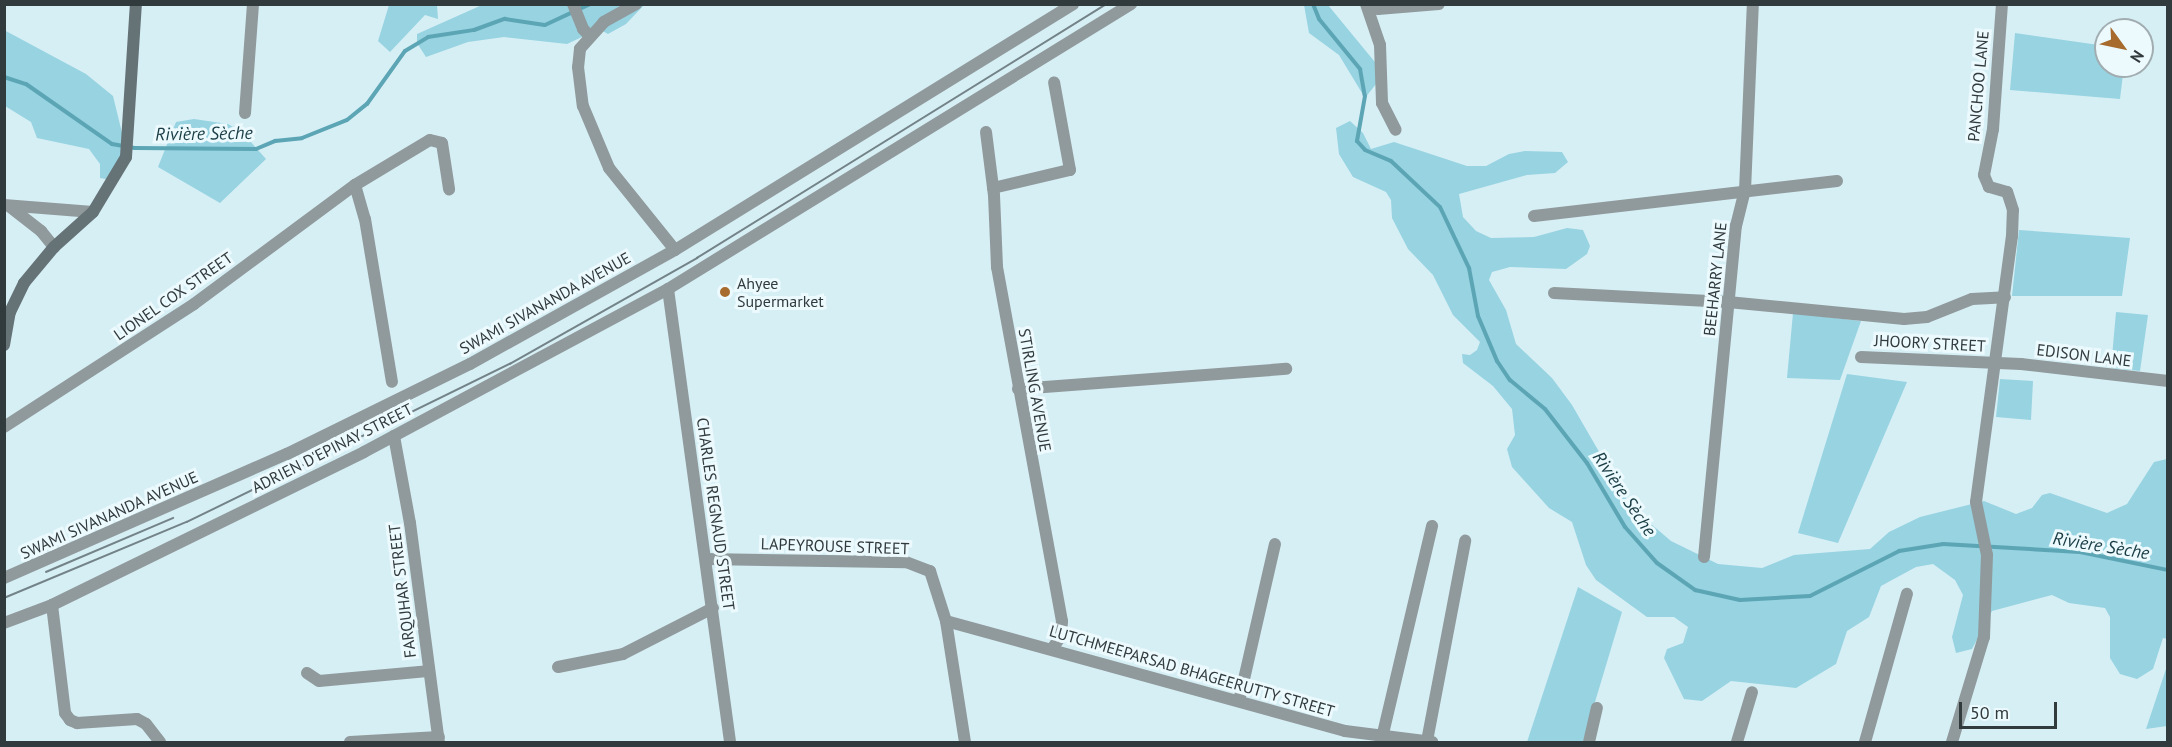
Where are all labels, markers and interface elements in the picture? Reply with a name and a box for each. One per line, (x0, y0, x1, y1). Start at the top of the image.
north arrow (2094, 18, 2154, 78)
street label: PANCHOO LANE (1964, 30, 1992, 142)
text: N (2126, 47, 2149, 67)
water label: Rivière Sèche (155, 122, 253, 146)
street label: BEEHARRY LANE (1699, 221, 1731, 337)
street label: LIONEL COX STREET (109, 247, 237, 345)
street label: SWAMI SIVANANDA AVENUE (456, 248, 634, 358)
place label: Ahyee Supermarket (737, 273, 824, 311)
marker: Ahyee Supermarket (718, 285, 732, 299)
street label: STIRLING AVENUE (1015, 327, 1055, 453)
street label: JHOORY STREET (1874, 330, 1986, 356)
street label: EDISON LANE (2036, 340, 2132, 370)
street label: ADRIEN D'EPINAY STREET (248, 399, 416, 497)
street label: CHARLES REGNAUD STREET (693, 416, 739, 612)
water label: Rivière Sèche (1588, 448, 1660, 540)
street label: SWAMI SIVANANDA AVENUE (17, 467, 201, 563)
street label: FARQUHAR STREET (384, 523, 420, 659)
water label: Rivière Sèche (2051, 528, 2151, 564)
street label: LAPEYROUSE STREET (760, 534, 910, 558)
street label: LUTCHMEEPARSAD BHAGEERUTTY STREET (1047, 621, 1337, 721)
scale bar (1962, 690, 2060, 728)
text: 50 m (1970, 701, 2009, 724)

